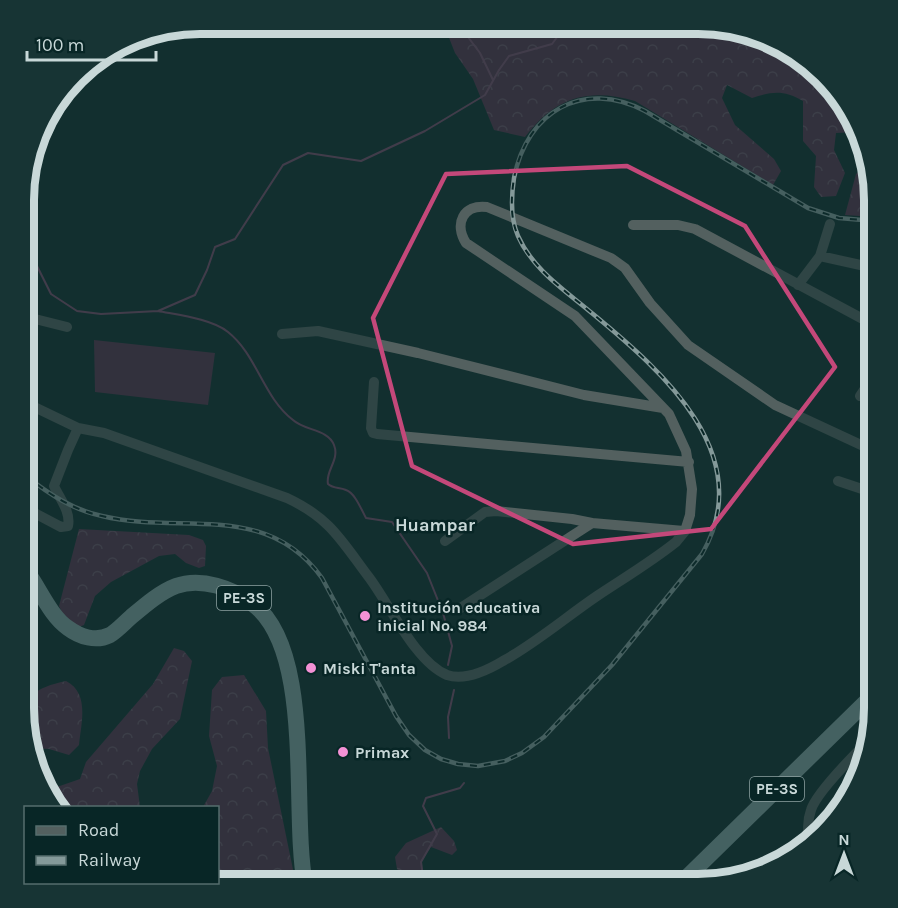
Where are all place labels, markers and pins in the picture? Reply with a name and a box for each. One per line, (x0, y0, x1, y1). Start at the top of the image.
place label: Institución educativa inicial No. 984 (377, 598, 540, 635)
marker: Institución educativa inicial No. 984 (358, 609, 372, 623)
place label: Miski T'anta (323, 659, 416, 678)
marker: Miski T'anta (304, 661, 318, 675)
place label: Primax (355, 743, 409, 762)
marker: Primax (336, 745, 350, 759)

